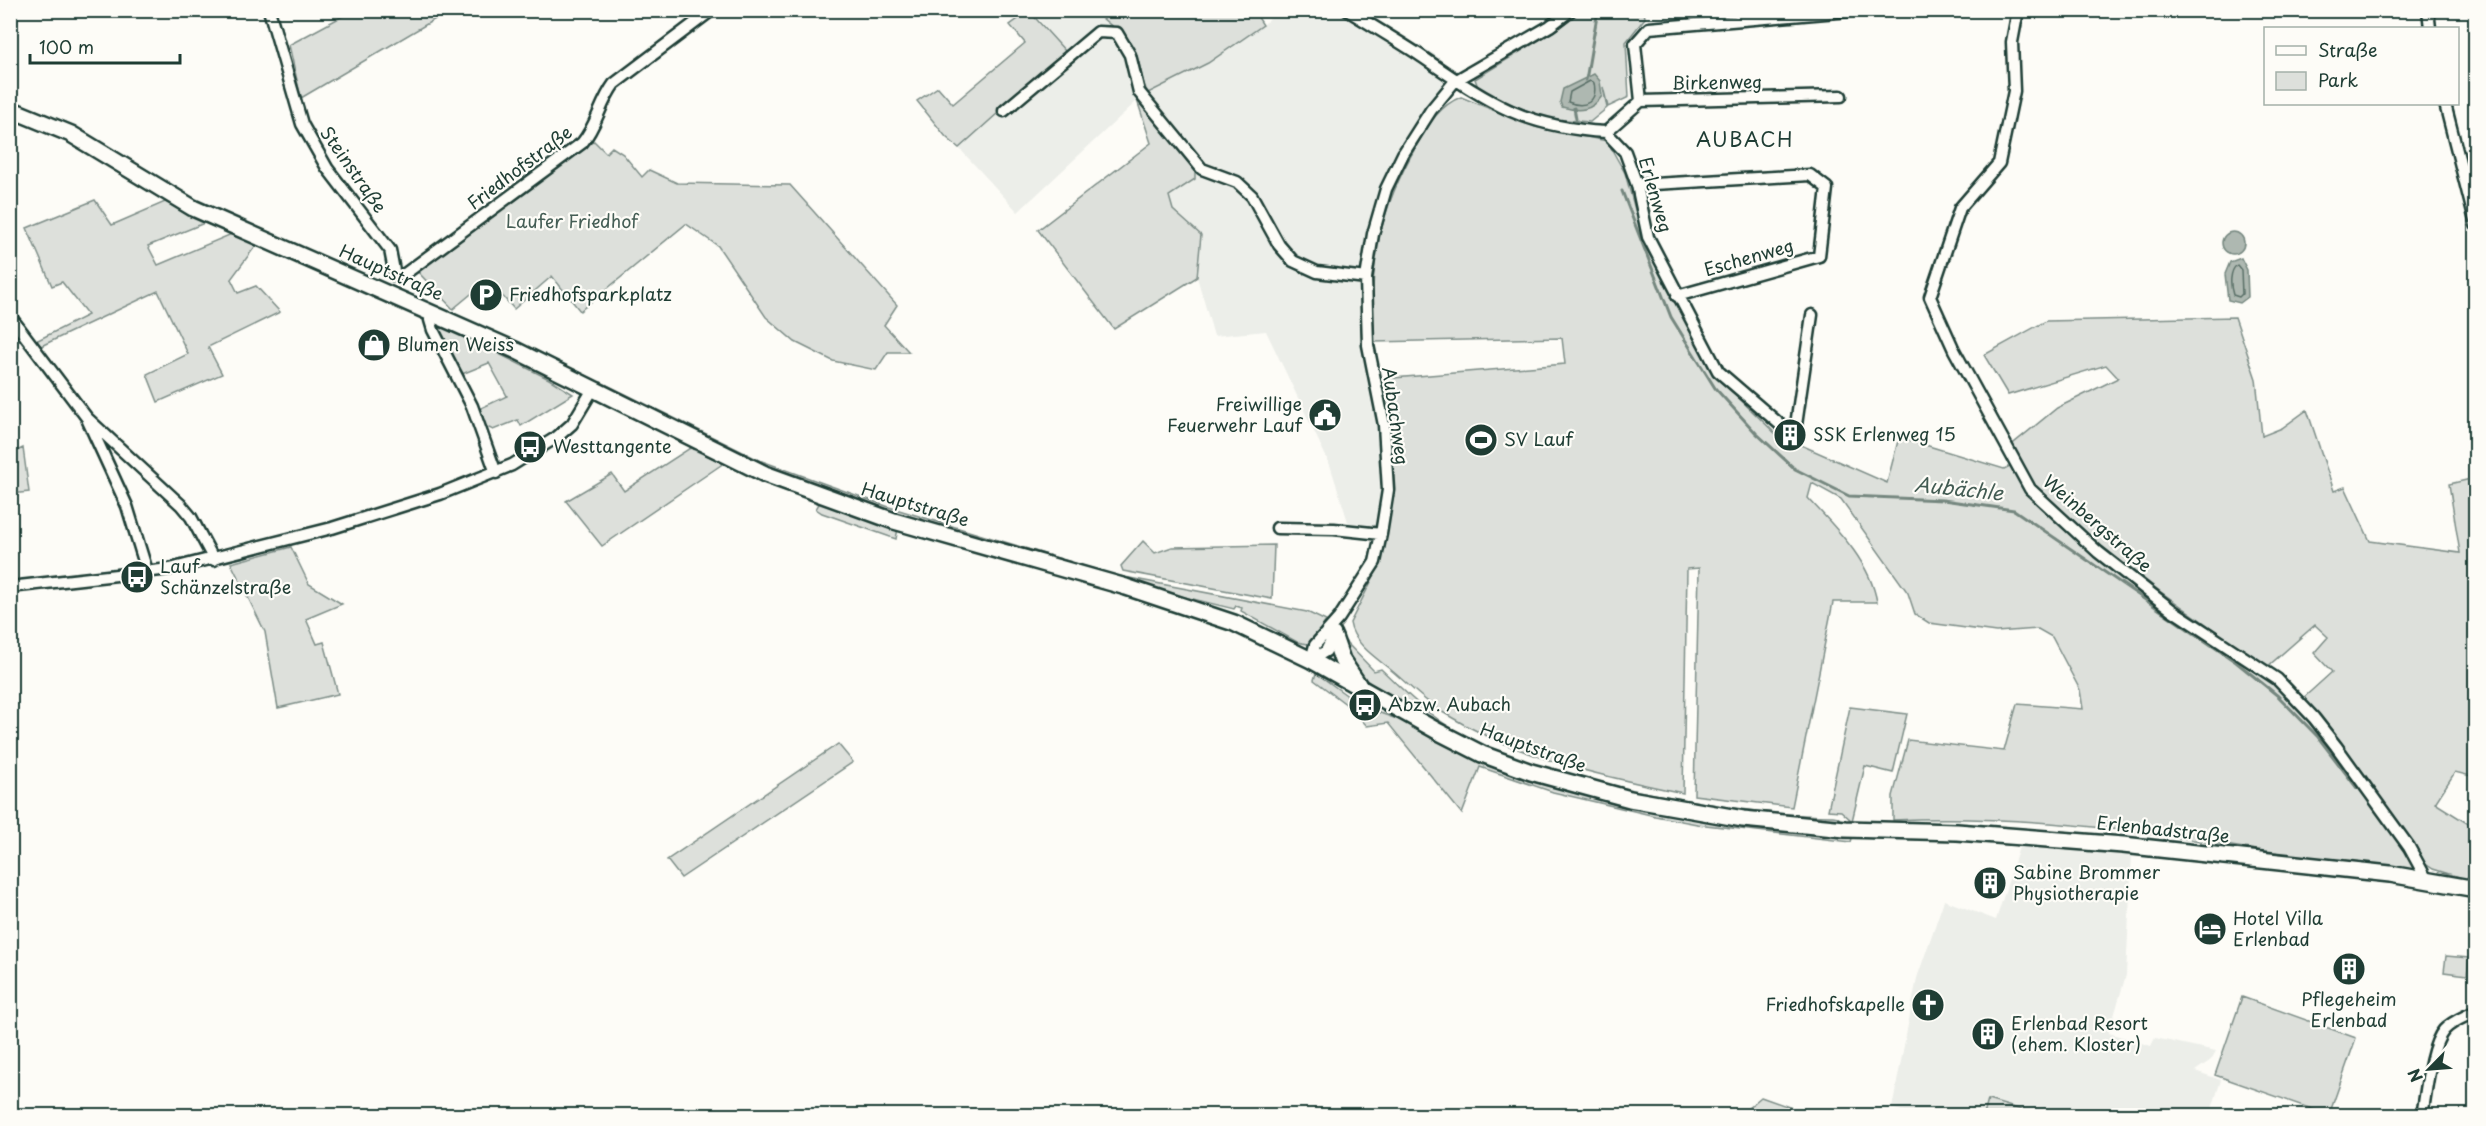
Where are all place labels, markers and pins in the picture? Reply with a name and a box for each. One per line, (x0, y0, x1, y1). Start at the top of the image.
parking icon: Friedhofsparkplatz (468, 277, 504, 313)
place label: Friedhofsparkplatz (509, 280, 672, 307)
shop icon: Blumen Weiss (356, 327, 392, 363)
place label: Blumen Weiss (397, 330, 514, 357)
place label: Freiwillige Feuerwehr Lauf (1167, 390, 1304, 438)
public building icon: Freiwillige Feuerwehr Lauf (1307, 397, 1343, 433)
building icon: SSK Erlenweg 15 (1772, 417, 1808, 453)
place label: SSK Erlenweg 15 (1813, 420, 1956, 447)
sports icon: SV Lauf (1463, 422, 1499, 458)
place label: SV Lauf (1504, 425, 1574, 452)
bus stop icon: Westtangente (512, 429, 548, 465)
place label: Westtangente (553, 432, 672, 459)
place label: Lauf Schänzelstraße (160, 552, 291, 600)
bus stop icon: Lauf Schänzelstraße (119, 559, 155, 595)
bus stop icon: Abzw. Aubach (1347, 687, 1383, 723)
place label: Abzw. Aubach (1388, 690, 1511, 717)
place label: Sabine Brommer Physiotherapie (2013, 858, 2161, 906)
building icon: Sabine Brommer Physiotherapie (1972, 865, 2008, 901)
place label: Hotel Villa Erlenbad (2233, 904, 2324, 952)
hotel icon: Hotel Villa Erlenbad (2192, 911, 2228, 947)
building icon: Pflegeheim Erlenbad (2331, 951, 2367, 987)
place label: Pflegeheim Erlenbad (2301, 985, 2397, 1033)
church icon: Friedhofskapelle (1910, 987, 1946, 1023)
place label: Friedhofskapelle (1766, 990, 1905, 1017)
place label: Erlenbad Resort (ehem. Kloster) (2011, 1009, 2148, 1057)
building icon: Erlenbad Resort (ehem. Kloster) (1970, 1016, 2006, 1052)

